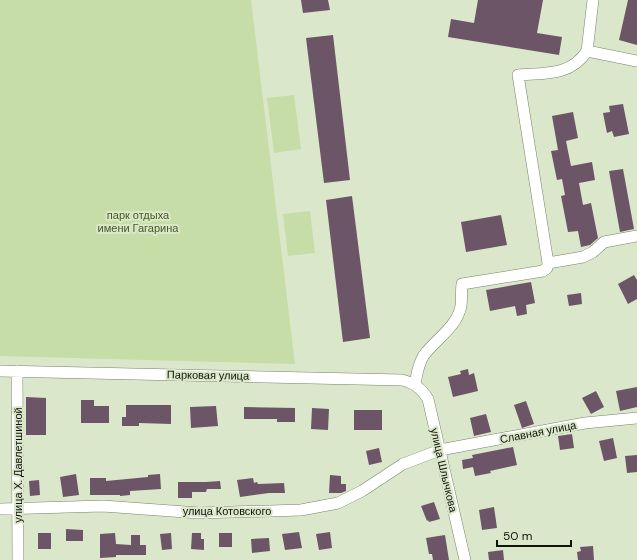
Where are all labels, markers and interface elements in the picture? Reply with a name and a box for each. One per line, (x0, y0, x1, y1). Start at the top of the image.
park label: парк отдыха имени Гагарина (98, 208, 179, 235)
street label: Парковая улица (167, 367, 250, 383)
street label: улица Х. Давлетшиной (11, 407, 25, 523)
street label: Славная улица (499, 418, 578, 446)
street label: улица Шлычкова (427, 426, 461, 514)
street label: улица Котовского (183, 504, 271, 518)
scale bar (497, 522, 571, 548)
text: 50 m (503, 528, 532, 544)

